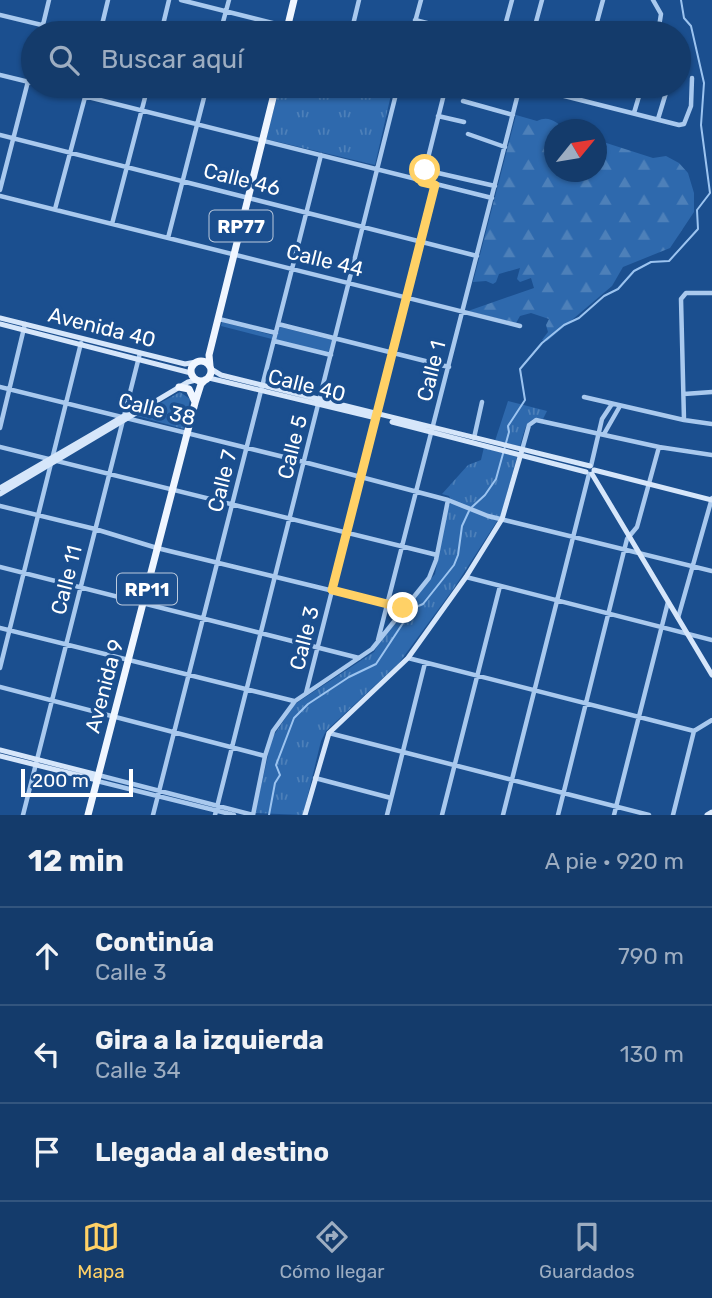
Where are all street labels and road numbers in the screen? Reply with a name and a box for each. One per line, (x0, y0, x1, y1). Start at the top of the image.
street label: Calle 46 (201, 157, 283, 201)
road number: RP77 (210, 210, 272, 242)
street label: Calle 44 (284, 238, 366, 282)
street label: Avenida 40 (46, 302, 158, 352)
street label: Calle 1 (411, 338, 451, 404)
street label: Calle 40 (266, 363, 348, 407)
street label: Calle 38 (116, 387, 198, 431)
street label: Calle 5 (272, 412, 312, 482)
street label: Calle 7 (202, 447, 242, 515)
street label: Calle 11 (45, 543, 87, 617)
road number: RP11 (117, 574, 177, 604)
street label: Calle 3 (284, 603, 324, 673)
street label: Avenida 9 (80, 636, 128, 736)

